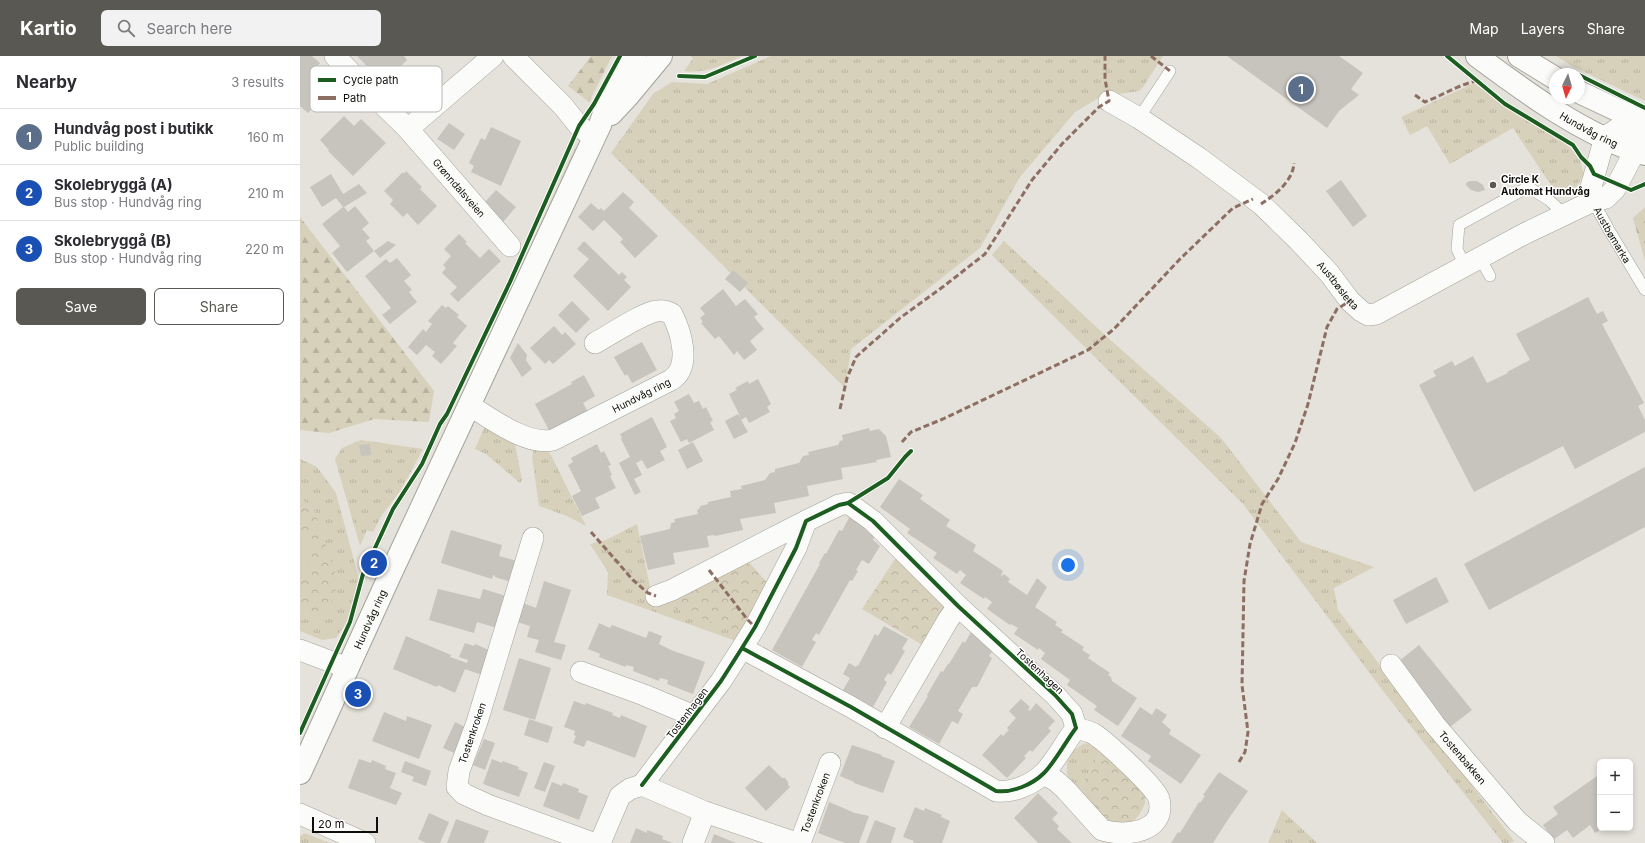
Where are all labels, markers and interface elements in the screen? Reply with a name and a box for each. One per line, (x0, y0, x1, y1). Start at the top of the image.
search box (101, 10, 381, 46)
text: Kartio (20, 17, 77, 40)
icon: search (115, 17, 137, 39)
text: Search here (147, 19, 232, 38)
text: Map (1470, 20, 1499, 37)
text: Layers (1521, 20, 1565, 37)
text: Share (1587, 20, 1625, 37)
legend (310, 66, 442, 112)
north arrow (1549, 68, 1585, 104)
text: Nearby (16, 72, 77, 92)
text: Cycle path (343, 73, 399, 87)
text: 3 results (231, 74, 284, 90)
pin: 1 (1288, 74, 1314, 104)
text: Path (343, 91, 366, 105)
street label: Hundvåg ring (1558, 109, 1620, 150)
text: Hundvåg post i butikk (54, 119, 214, 138)
text: 1 (26, 129, 32, 145)
text: 160 m (247, 129, 284, 145)
text: Public building (54, 138, 144, 154)
street label: Grønndalsveien (430, 156, 488, 220)
place label: Circle K Automat Hundvåg (1501, 173, 1590, 198)
text: Skolebryggå (A) (54, 175, 173, 194)
marker: Circle K Automat Hundvåg (1488, 180, 1498, 190)
text: 2 (25, 185, 33, 201)
text: 210 m (248, 185, 284, 201)
text: Bus stop · Hundvåg ring (54, 194, 202, 210)
street label: Austbømarka (1591, 205, 1633, 265)
text: Skolebryggå (B) (54, 231, 171, 250)
text: 3 (25, 241, 33, 257)
text: 220 m (245, 241, 284, 257)
text: Bus stop · Hundvåg ring (54, 250, 202, 266)
street label: Austbøsletta (1315, 259, 1361, 312)
button: Save (16, 288, 146, 325)
button: Share (154, 288, 284, 325)
street label: Hundvåg ring (610, 375, 672, 415)
pin: 2 (361, 548, 387, 578)
your location (1058, 555, 1078, 575)
street label: Hundvåg ring (351, 588, 389, 651)
street label: Tostenhagen (1014, 646, 1067, 696)
pin: 3 (345, 679, 371, 709)
street label: Tostenhagen (664, 685, 710, 741)
street label: Tostenkroken (456, 701, 488, 765)
street label: Tostenbakken (1437, 728, 1489, 787)
map controls (1597, 759, 1633, 831)
button: + (1597, 759, 1633, 795)
street label: Tostenkroken (798, 771, 832, 835)
button: − (1597, 795, 1633, 831)
scale bar (312, 815, 378, 834)
text: 20 m (318, 817, 344, 831)

